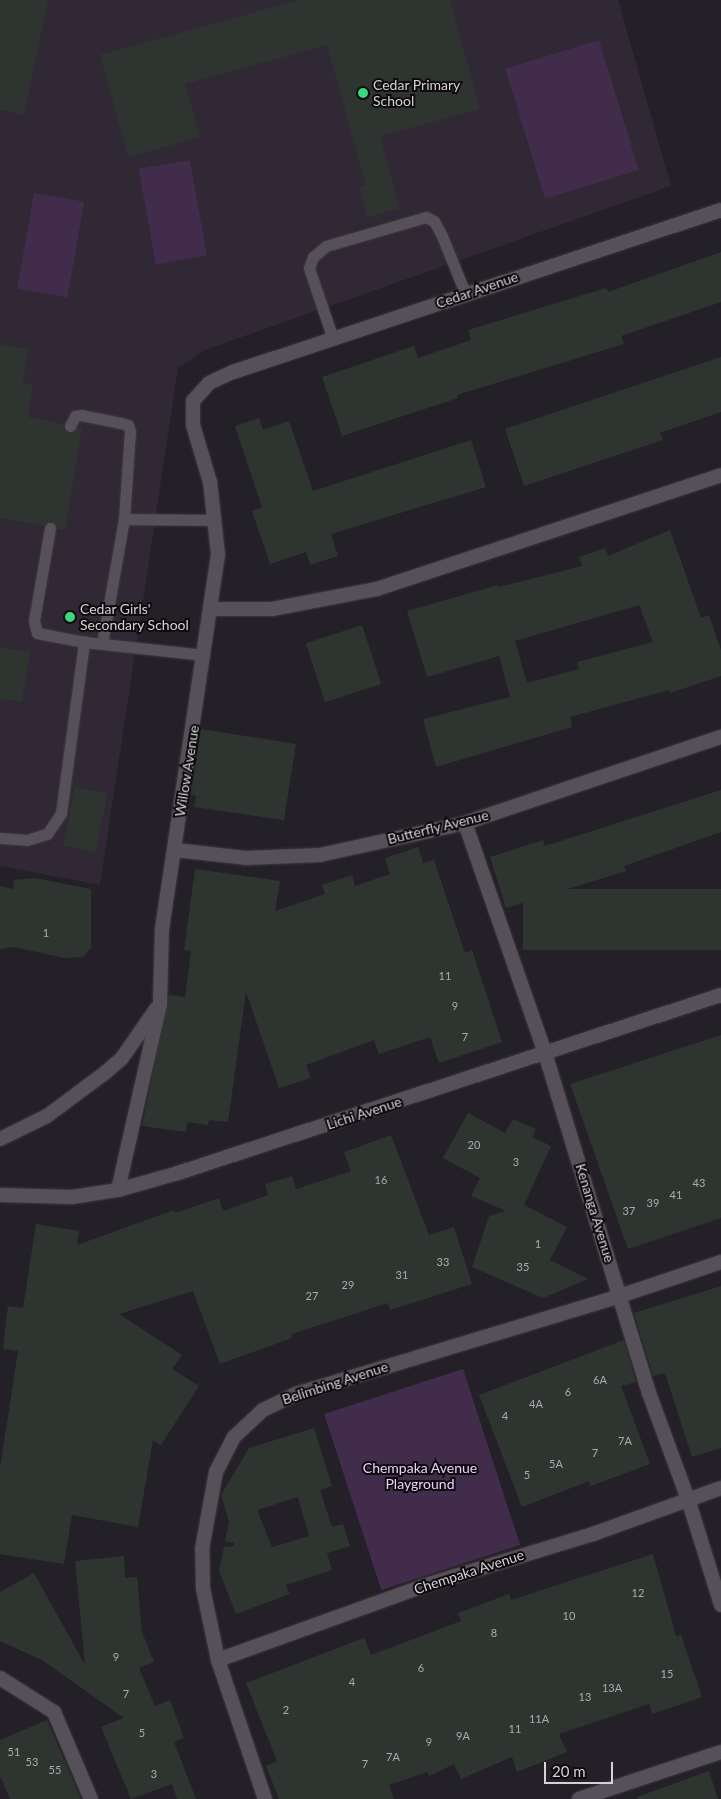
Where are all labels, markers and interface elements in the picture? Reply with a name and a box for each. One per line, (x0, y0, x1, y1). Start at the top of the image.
place label: Cedar Primary School (373, 77, 461, 110)
marker: Cedar Primary School (357, 87, 369, 99)
street label: Cedar Avenue (433, 268, 521, 312)
place label: Cedar Girls' Secondary School (80, 601, 189, 634)
marker: Cedar Girls' Secondary School (64, 611, 76, 623)
street label: Willow Avenue (171, 724, 203, 818)
street label: Butterfly Avenue (385, 806, 491, 848)
house number: 1 (43, 926, 49, 940)
house number: 11 (439, 969, 451, 983)
house number: 9 (452, 999, 458, 1013)
house number: 7 (462, 1030, 468, 1044)
street label: Lichi Avenue (324, 1093, 404, 1133)
house number: 20 (468, 1138, 480, 1152)
house number: 3 (513, 1155, 519, 1169)
street label: Kenanga Avenue (572, 1161, 618, 1265)
house number: 16 (375, 1173, 387, 1187)
house number: 43 (693, 1176, 705, 1190)
house number: 41 (670, 1188, 682, 1202)
house number: 39 (647, 1196, 659, 1210)
house number: 37 (623, 1204, 635, 1218)
house number: 1 (535, 1237, 541, 1251)
house number: 33 (437, 1255, 449, 1269)
house number: 35 (517, 1260, 529, 1274)
house number: 31 (396, 1268, 408, 1282)
house number: 29 (342, 1278, 354, 1292)
house number: 27 (306, 1289, 318, 1303)
street label: Belimbing Avenue (280, 1358, 390, 1408)
house number: 6A (593, 1373, 607, 1387)
house number: 6 (565, 1385, 571, 1399)
house number: 4A (529, 1397, 543, 1411)
house number: 4 (502, 1409, 508, 1423)
house number: 7A (618, 1434, 632, 1448)
house number: 7 (592, 1446, 598, 1460)
house number: 5A (549, 1457, 563, 1471)
park label: Chempaka Avenue Playground (363, 1460, 477, 1492)
house number: 5 (524, 1468, 530, 1482)
street label: Chempaka Avenue (412, 1546, 526, 1598)
house number: 12 (632, 1586, 644, 1600)
house number: 10 (563, 1609, 575, 1623)
house number: 8 (491, 1626, 497, 1640)
house number: 9 (113, 1650, 119, 1664)
house number: 6 (418, 1661, 424, 1675)
house number: 15 (661, 1667, 673, 1681)
house number: 4 (349, 1675, 355, 1689)
house number: 13A (602, 1681, 622, 1695)
house number: 7 (123, 1687, 129, 1701)
house number: 13 (579, 1690, 591, 1704)
house number: 2 (283, 1703, 289, 1717)
house number: 11A (529, 1712, 549, 1726)
house number: 11 (509, 1722, 521, 1736)
house number: 5 (139, 1726, 145, 1740)
house number: 9A (456, 1729, 470, 1743)
house number: 9 (426, 1735, 432, 1749)
house number: 51 (8, 1745, 20, 1759)
house number: 7A (386, 1750, 400, 1764)
scale bar (546, 1752, 615, 1784)
house number: 53 (26, 1755, 38, 1769)
house number: 7 (362, 1757, 368, 1771)
text: 20 m (552, 1762, 586, 1780)
house number: 55 (49, 1763, 61, 1777)
house number: 3 (151, 1767, 157, 1781)

